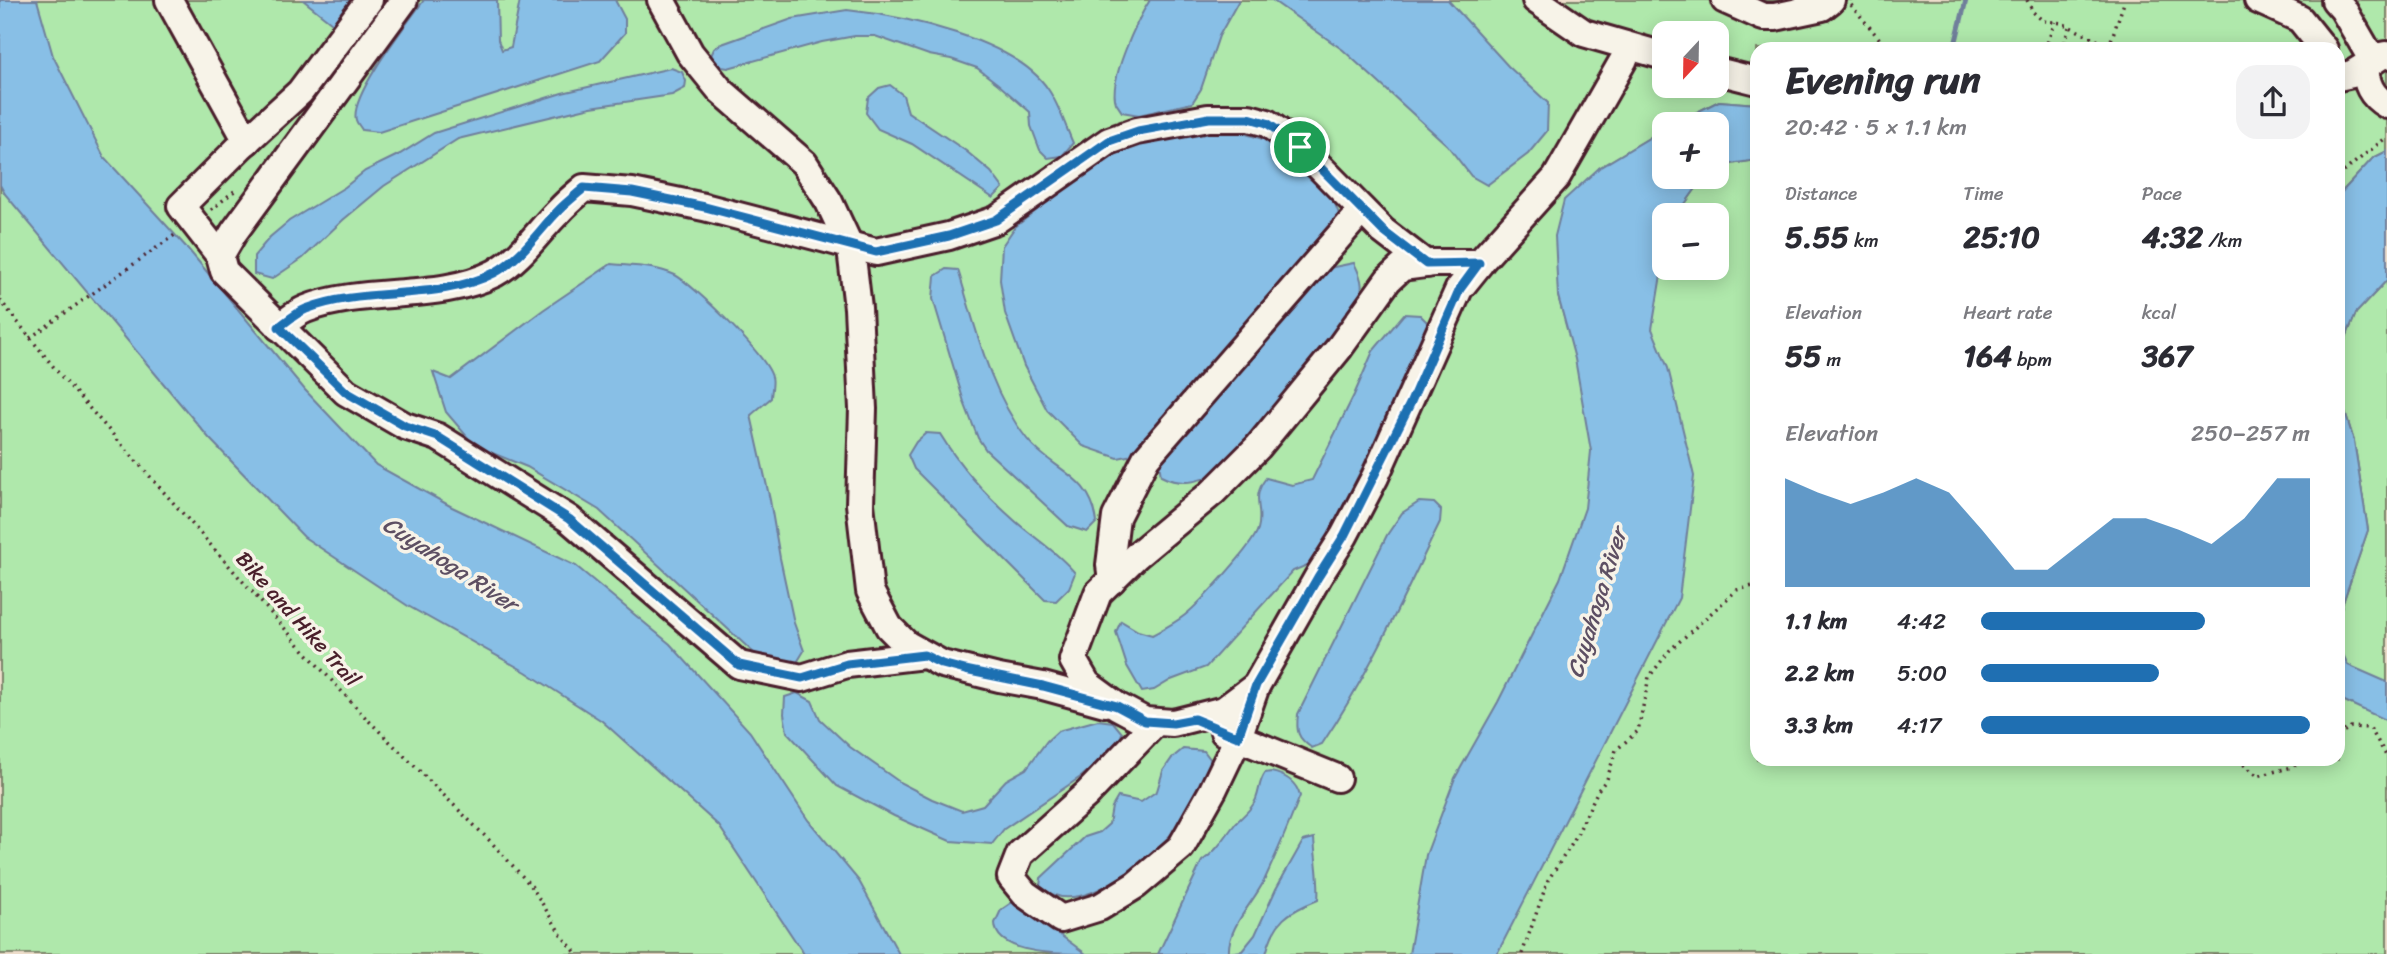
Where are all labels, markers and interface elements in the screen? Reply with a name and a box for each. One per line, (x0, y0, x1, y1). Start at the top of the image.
north arrow (1652, 21, 1729, 98)
map controls (1652, 21, 1729, 280)
text: Evening run (1785, 47, 1981, 114)
button: share (2236, 65, 2310, 139)
text: 20:42 · 5 × 1.1 km (1785, 107, 1967, 148)
button: + (1652, 112, 1729, 189)
pin (1270, 117, 1330, 177)
icon: arrive (1281, 128, 1319, 166)
text: Distance (1785, 177, 1857, 210)
text: Time (1963, 177, 2004, 210)
text: Pace (2142, 177, 2182, 210)
button: − (1652, 203, 1729, 280)
text: 5.55 (1785, 210, 1849, 264)
text: 25:10 (1963, 210, 2040, 264)
text: 4:32 (2142, 210, 2203, 264)
text: km (1849, 224, 1879, 257)
text: /km (2203, 224, 2242, 257)
text: Elevation (1785, 296, 1862, 329)
text: Heart rate (1963, 296, 2053, 329)
text: kcal (2142, 296, 2176, 329)
text: 55 (1785, 329, 1822, 383)
text: 164 (1963, 329, 2012, 383)
text: 367 (2142, 329, 2192, 383)
text: m (1822, 343, 1841, 376)
text: bpm (2012, 343, 2052, 376)
text: Elevation (1785, 413, 1878, 454)
text: 250–257 m (2191, 413, 2310, 454)
water label: Cuyahoga River (374, 505, 530, 626)
water label: Cuyahoga River (1555, 519, 1640, 683)
street label: Bike and Hike Trail (226, 542, 371, 697)
text: 1.1 km (1785, 601, 1848, 642)
text: 4:42 (1897, 601, 1946, 642)
text: 2.2 km (1785, 653, 1854, 694)
text: 5:00 (1897, 653, 1947, 694)
text: 3.3 km (1785, 705, 1853, 746)
text: 4:17 (1897, 705, 1941, 746)

